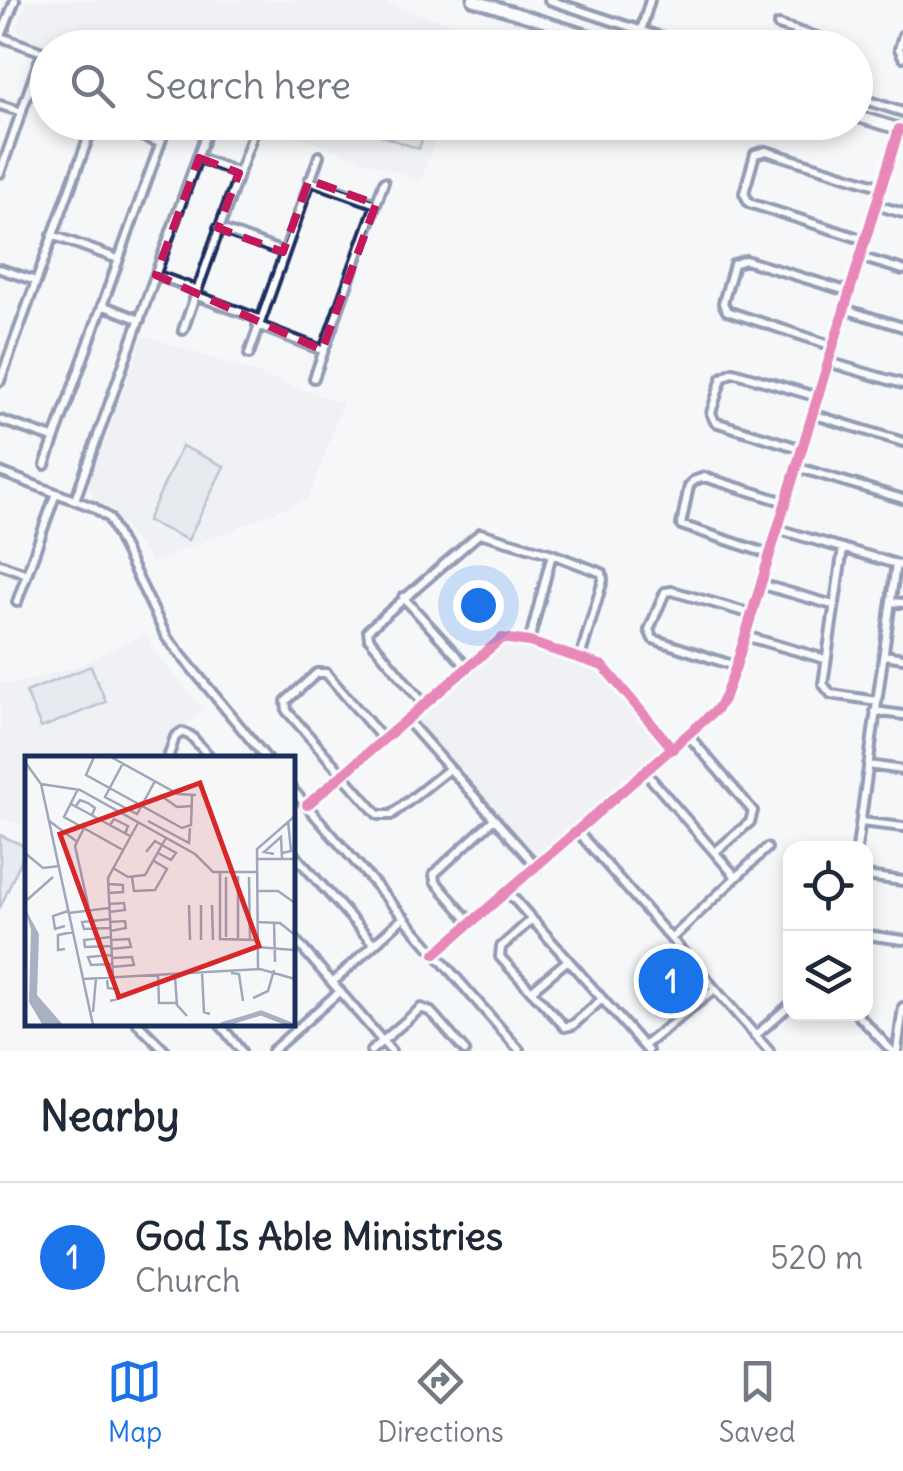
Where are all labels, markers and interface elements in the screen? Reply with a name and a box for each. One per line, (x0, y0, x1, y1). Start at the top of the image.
search box (30, 30, 873, 140)
icon: search (65, 58, 120, 113)
text: Search here (145, 62, 351, 109)
your location (453, 580, 504, 631)
inset map (25, 756, 295, 1026)
map controls (783, 841, 873, 1021)
button: locate (783, 841, 873, 931)
button: layers (783, 931, 873, 1021)
pin: 1 (638, 944, 704, 1018)
text: Nearby (40, 1090, 179, 1142)
text: God Is Able Ministries (135, 1213, 503, 1260)
text: 1 (66, 1237, 79, 1278)
text: 520 m (770, 1237, 863, 1278)
text: Church (135, 1260, 241, 1301)
tab: Map (107, 1354, 162, 1450)
tab: Directions (377, 1354, 504, 1450)
tab: Saved (719, 1354, 796, 1450)

